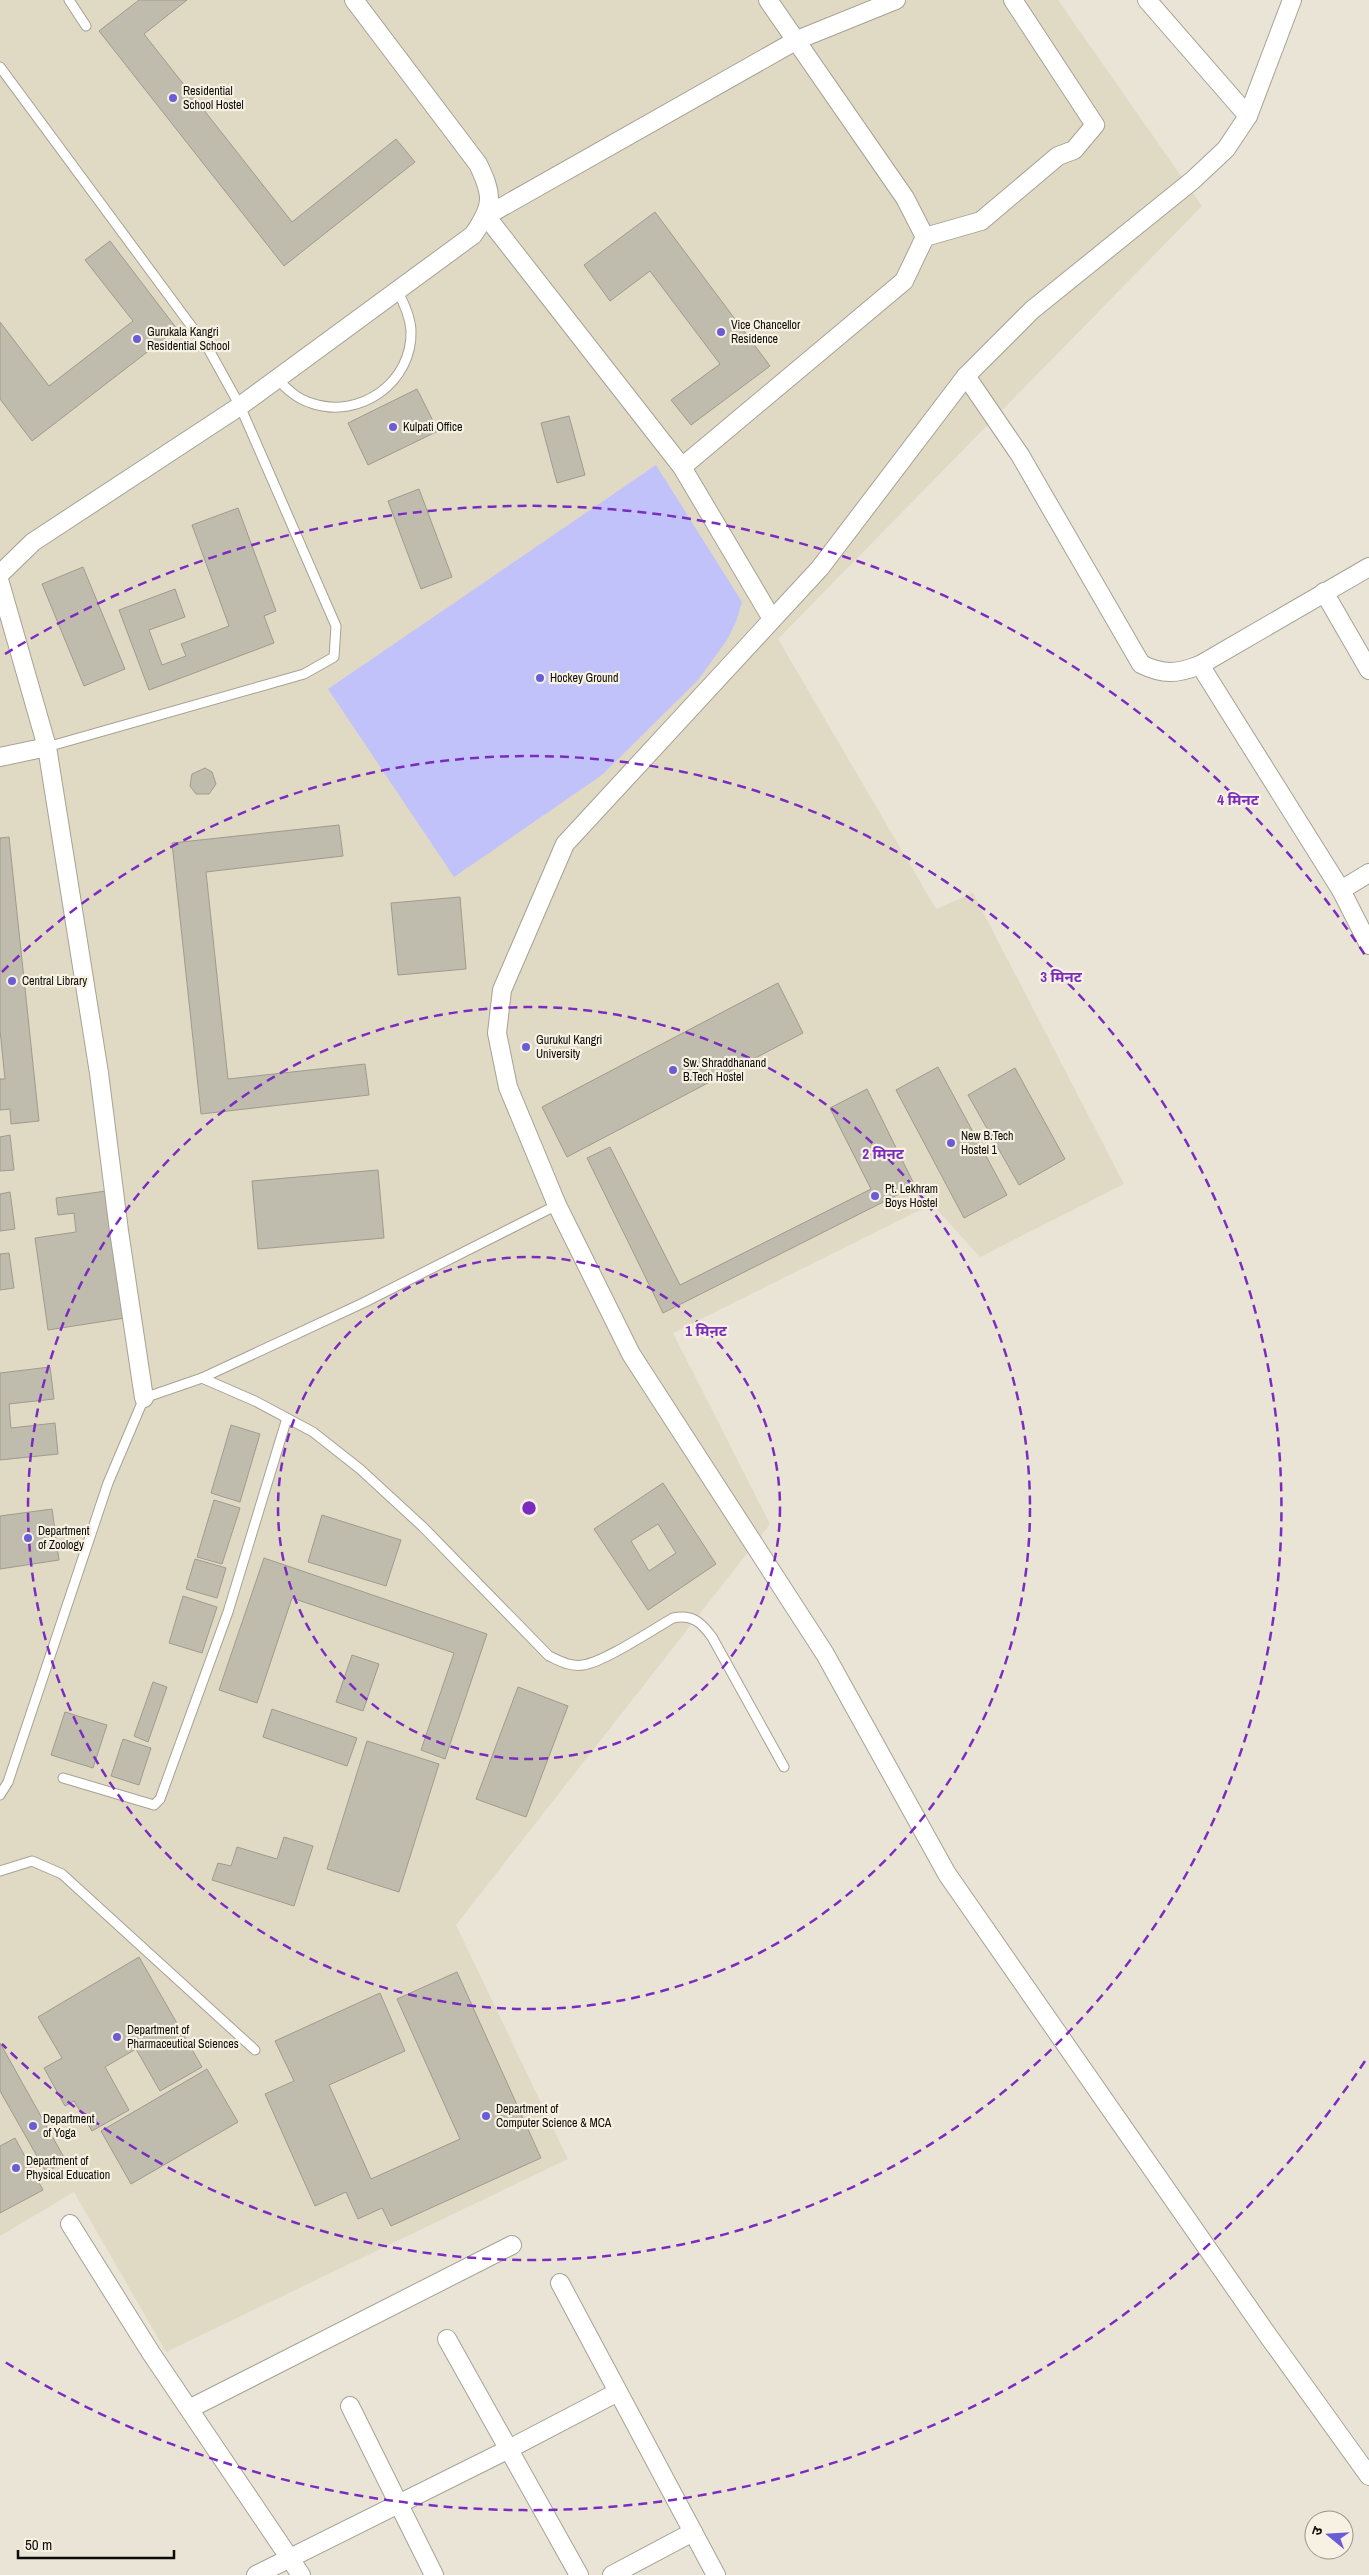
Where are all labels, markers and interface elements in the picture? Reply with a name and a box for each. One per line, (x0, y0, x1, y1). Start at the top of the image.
place label: Residential School Hostel (183, 83, 244, 113)
marker: Residential School Hostel (167, 92, 179, 104)
place label: Vice Chancellor Residence (731, 317, 801, 347)
place label: Gurukala Kangri Residential School (147, 324, 230, 354)
marker: Vice Chancellor Residence (715, 326, 727, 338)
marker: Gurukala Kangri Residential School (131, 333, 143, 345)
place label: Kulpati Office (403, 419, 462, 435)
marker: Kulpati Office (387, 421, 399, 433)
place label: Hockey Ground (550, 670, 618, 686)
marker: Hockey Ground (534, 672, 546, 684)
text: 4 मिनट (1217, 789, 1260, 810)
text: 3 मिनट (1040, 966, 1083, 987)
place label: Central Library (22, 973, 87, 989)
marker: Central Library (6, 975, 18, 987)
place label: Gurukul Kangri University (536, 1032, 602, 1062)
marker: Gurukul Kangri University (520, 1041, 532, 1053)
place label: Sw. Shraddhanand B.Tech Hostel (683, 1055, 766, 1085)
marker: Sw. Shraddhanand B.Tech Hostel (667, 1064, 679, 1076)
place label: New B.Tech Hostel 1 (961, 1128, 1014, 1158)
marker: New B.Tech Hostel 1 (945, 1137, 957, 1149)
text: 2 मिनट (862, 1143, 905, 1164)
place label: Pt. Lekhram Boys Hostel (885, 1181, 938, 1211)
marker: Pt. Lekhram Boys Hostel (869, 1190, 881, 1202)
text: 1 मिनट (685, 1320, 728, 1341)
centre of rings (520, 1499, 538, 1517)
place label: Department of Zoology (38, 1523, 90, 1553)
marker: Department of Zoology (22, 1532, 34, 1544)
place label: Department of Pharmaceutical Sciences (127, 2022, 239, 2052)
marker: Department of Pharmaceutical Sciences (111, 2031, 123, 2043)
place label: Department of Computer Science & MCA (496, 2101, 612, 2131)
marker: Department of Computer Science & MCA (480, 2110, 492, 2122)
place label: Department of Yoga (43, 2111, 95, 2141)
marker: Department of Yoga (27, 2120, 39, 2132)
place label: Department of Physical Education (26, 2153, 110, 2183)
marker: Department of Physical Education (10, 2162, 22, 2174)
north arrow (1304, 2510, 1354, 2560)
text: उ (1307, 2524, 1327, 2538)
scale bar (18, 2528, 174, 2560)
text: 50 m (25, 2534, 52, 2555)

